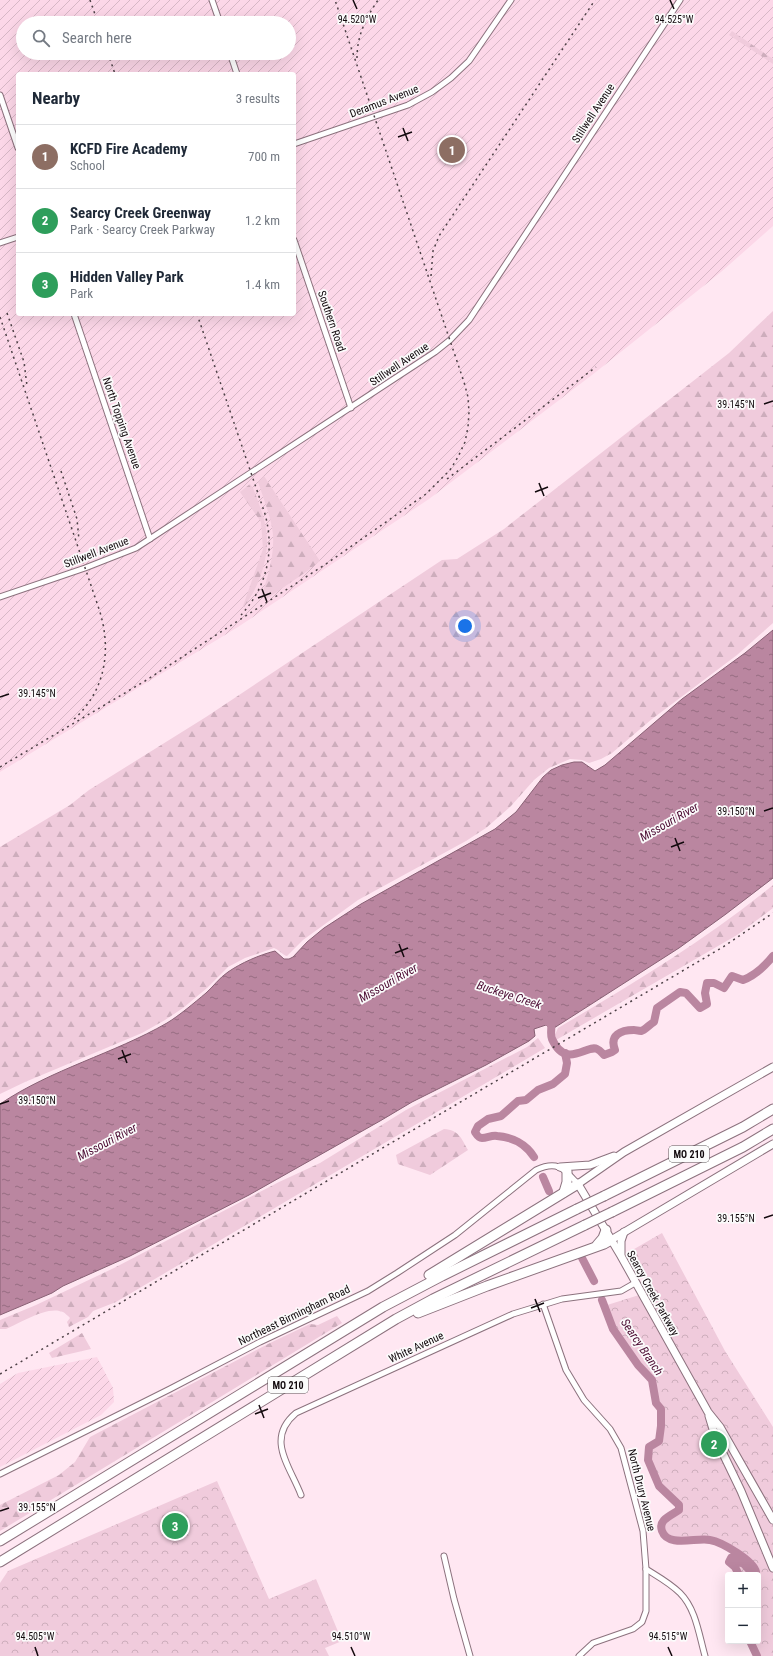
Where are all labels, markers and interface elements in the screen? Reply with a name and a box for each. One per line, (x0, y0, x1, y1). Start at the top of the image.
text: 94.520°W (338, 14, 377, 25)
text: 94.525°W (655, 14, 694, 25)
search box (16, 16, 296, 60)
icon: search (30, 27, 52, 49)
text: Search here (62, 29, 132, 47)
street label: Stillwell Avenue (569, 81, 617, 145)
street label: Deramus Avenue (348, 82, 420, 121)
text: Nearby (32, 88, 80, 108)
text: 3 results (236, 91, 280, 106)
pin: 1 (439, 135, 465, 165)
text: KCFD Fire Academy (70, 140, 187, 158)
text: 1 (42, 149, 48, 164)
text: 700 m (248, 149, 280, 164)
text: School (70, 158, 105, 173)
text: Searcy Creek Greenway (70, 204, 211, 222)
text: 2 (42, 213, 48, 228)
text: 1.2 km (245, 213, 280, 228)
text: Park · Searcy Creek Parkway (70, 222, 215, 237)
text: Hidden Valley Park (70, 268, 184, 286)
text: 3 (42, 277, 48, 292)
text: 1.4 km (245, 277, 280, 292)
text: Park (70, 286, 93, 301)
street label: Southern Road (315, 289, 348, 353)
street label: Stillwell Avenue (367, 340, 431, 389)
street label: North Topping Avenue (100, 376, 143, 471)
text: 39.145°N (717, 399, 755, 410)
street label: Stillwell Avenue (62, 534, 130, 571)
your location (455, 616, 475, 636)
text: 39.145°N (18, 688, 56, 699)
water label: Missouri River (637, 799, 701, 844)
text: 39.150°N (717, 806, 755, 817)
water label: Missouri River (356, 960, 420, 1005)
water label: Buckeye Creek (475, 978, 544, 1012)
text: 39.150°N (18, 1095, 56, 1106)
water label: Missouri River (75, 1120, 139, 1163)
road number: MO 210 (669, 1146, 709, 1162)
text: 39.155°N (717, 1213, 755, 1224)
street label: Searcy Creek Parkway (624, 1248, 682, 1338)
street label: Northeast Birmingham Road (236, 1283, 352, 1348)
water label: Searcy Branch (618, 1316, 666, 1378)
street label: White Avenue (387, 1329, 446, 1366)
road number: MO 210 (268, 1377, 308, 1393)
pin: 2 (701, 1429, 727, 1459)
street label: North Drury Avenue (625, 1448, 658, 1533)
text: 39.155°N (18, 1502, 56, 1513)
pin: 3 (162, 1511, 188, 1541)
map controls (725, 1572, 761, 1644)
button: + (725, 1572, 761, 1608)
button: − (725, 1608, 761, 1644)
text: 94.505°W (16, 1631, 55, 1642)
text: 94.510°W (332, 1631, 371, 1642)
text: 94.515°W (649, 1631, 688, 1642)

